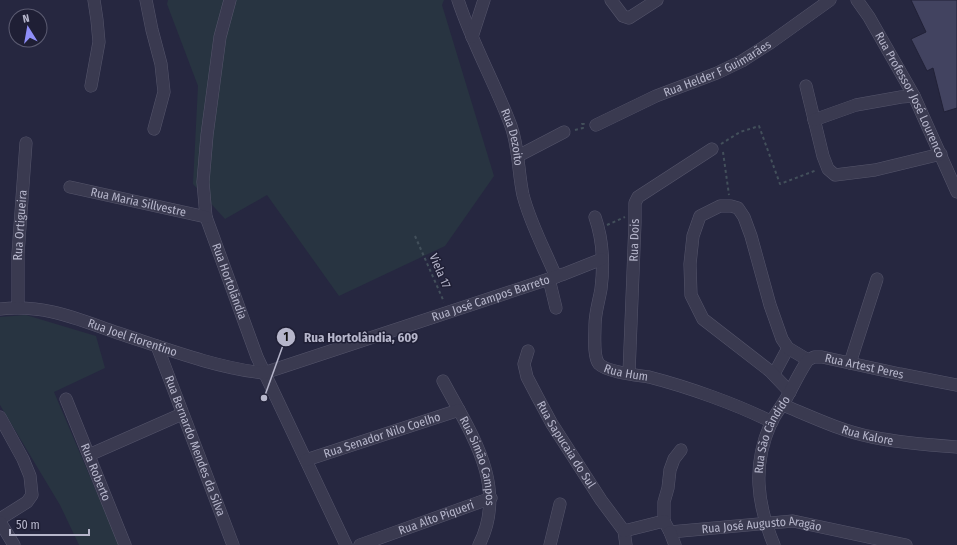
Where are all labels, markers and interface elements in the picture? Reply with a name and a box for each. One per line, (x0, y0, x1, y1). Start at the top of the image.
north arrow (8, 8, 48, 48)
text: N (22, 12, 31, 26)
street label: Rua Professor José Lourenco (872, 30, 948, 160)
street label: Rua Helder F Guimarães (662, 37, 774, 100)
street label: Rua Dezoito (498, 107, 526, 166)
street label: Rua Maria Sillvestre (89, 185, 187, 219)
street label: Rua Ortigueira (11, 189, 30, 260)
street label: Rua Dois (626, 219, 642, 262)
street label: Rua Hortolãndia (209, 241, 250, 322)
street label: Viela 17 (426, 252, 454, 291)
street label: Rua José Campos Barreto (430, 272, 551, 324)
street label: Rua Joel Florentino (86, 316, 179, 359)
callout: Rua Hortolândia, 609 (276, 325, 426, 350)
text: 1 (283, 330, 289, 344)
text: Rua Hortolândia, 609 (304, 330, 418, 345)
street label: Rua Artest Peres (824, 351, 905, 382)
street label: Rua Hum (602, 361, 649, 384)
street label: Rua Bernardo Mendes da Silva (162, 374, 228, 518)
street label: Rua São Cândido (752, 393, 793, 474)
street label: Rua Sapucaia do Sul (534, 399, 598, 491)
street label: Rua Senador Nilo Coelho (322, 410, 442, 461)
street label: Rua Simão Campos (457, 414, 497, 506)
street label: Rua Kalore (840, 422, 894, 448)
street label: Rua Roberto (78, 441, 113, 503)
street label: Rua Alto Piqueri (397, 498, 476, 538)
scale bar (10, 511, 89, 537)
street label: Rua José Augusto Aragão (701, 514, 823, 536)
text: 50 m (16, 518, 40, 532)

